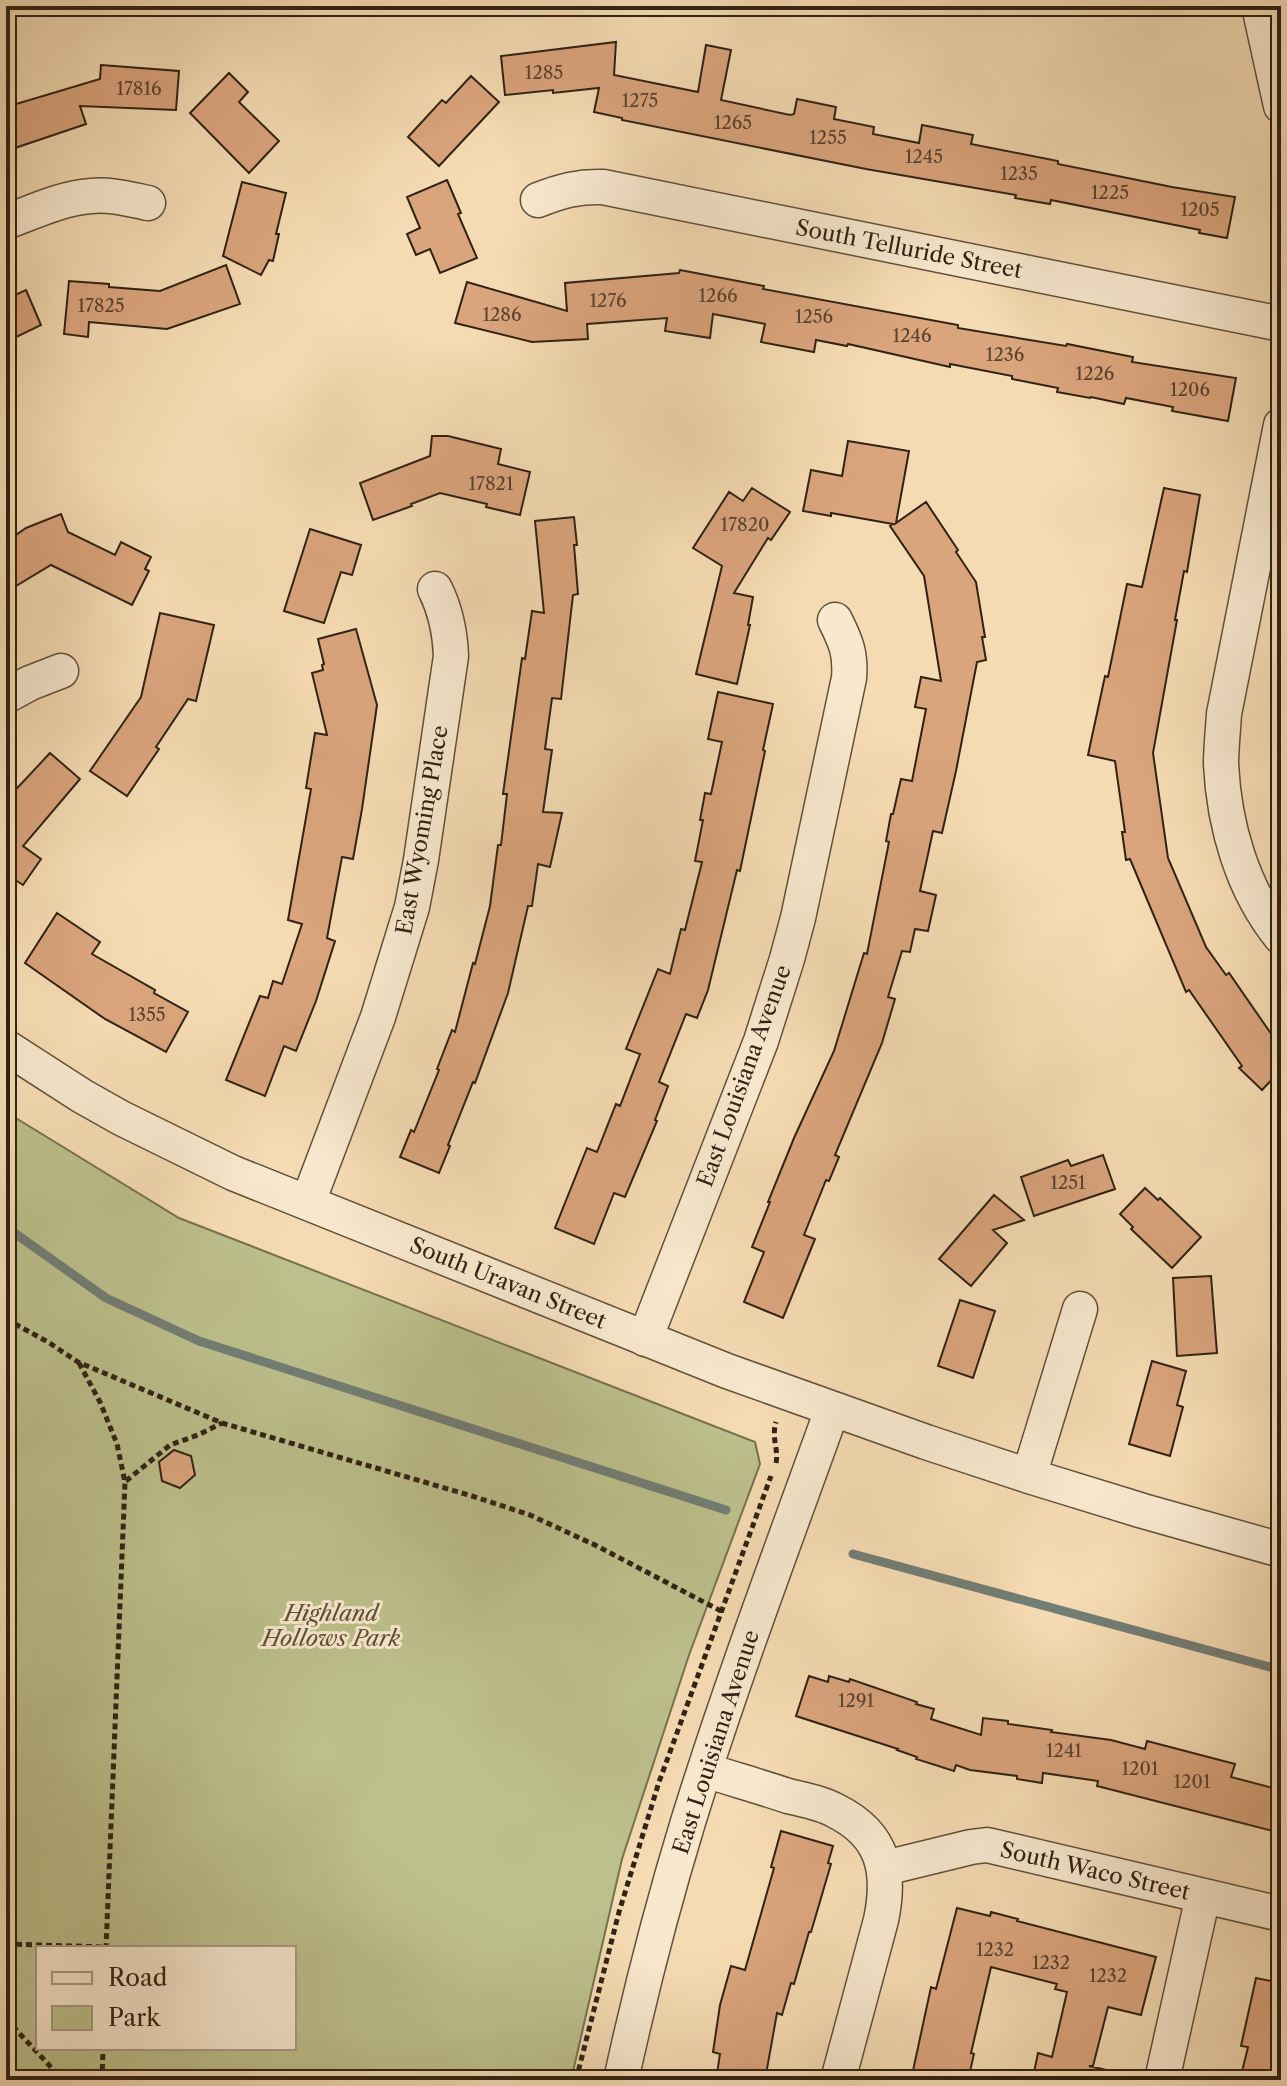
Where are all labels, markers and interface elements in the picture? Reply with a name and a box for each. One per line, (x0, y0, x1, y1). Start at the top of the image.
house number: 1285 (525, 62, 563, 84)
house number: 17816 (116, 78, 162, 100)
house number: 1275 (622, 90, 658, 112)
house number: 1265 (714, 112, 752, 134)
house number: 1255 (809, 127, 847, 149)
house number: 1245 (905, 146, 943, 168)
house number: 1235 (1000, 163, 1038, 185)
house number: 1225 (1091, 182, 1129, 204)
house number: 1205 (1180, 199, 1220, 221)
street label: South Telluride Street (793, 214, 1025, 284)
house number: 1266 (699, 285, 738, 307)
house number: 1276 (590, 290, 626, 312)
house number: 17825 (77, 295, 125, 317)
house number: 1286 (482, 304, 522, 326)
house number: 1256 (795, 306, 833, 328)
house number: 1246 (893, 325, 931, 347)
house number: 1236 (986, 344, 1024, 366)
house number: 1226 (1076, 363, 1114, 385)
house number: 1206 (1170, 379, 1210, 401)
house number: 17821 (468, 473, 514, 495)
house number: 17820 (721, 514, 769, 536)
street label: East Wyoming Place (390, 723, 454, 937)
street label: East Louisiana Avenue (691, 961, 797, 1191)
house number: 1355 (128, 1004, 166, 1026)
house number: 1251 (1050, 1172, 1086, 1194)
street label: South Uravan Street (406, 1231, 610, 1335)
park label: Highland Hollows Park (260, 1600, 401, 1652)
street label: East Louisiana Avenue (667, 1626, 765, 1858)
house number: 1291 (838, 1690, 874, 1712)
house number: 1241 (1046, 1740, 1082, 1762)
house number: 1201 (1122, 1758, 1159, 1780)
house number: 1201 (1174, 1771, 1211, 1793)
street label: South Waco Street (998, 1836, 1193, 1906)
house number: 1232 (976, 1939, 1014, 1961)
legend (36, 1946, 296, 2050)
house number: 1232 (1032, 1952, 1070, 1974)
text: Road (108, 1963, 168, 1992)
house number: 1232 (1089, 1965, 1127, 1987)
text: Park (108, 2003, 161, 2032)

